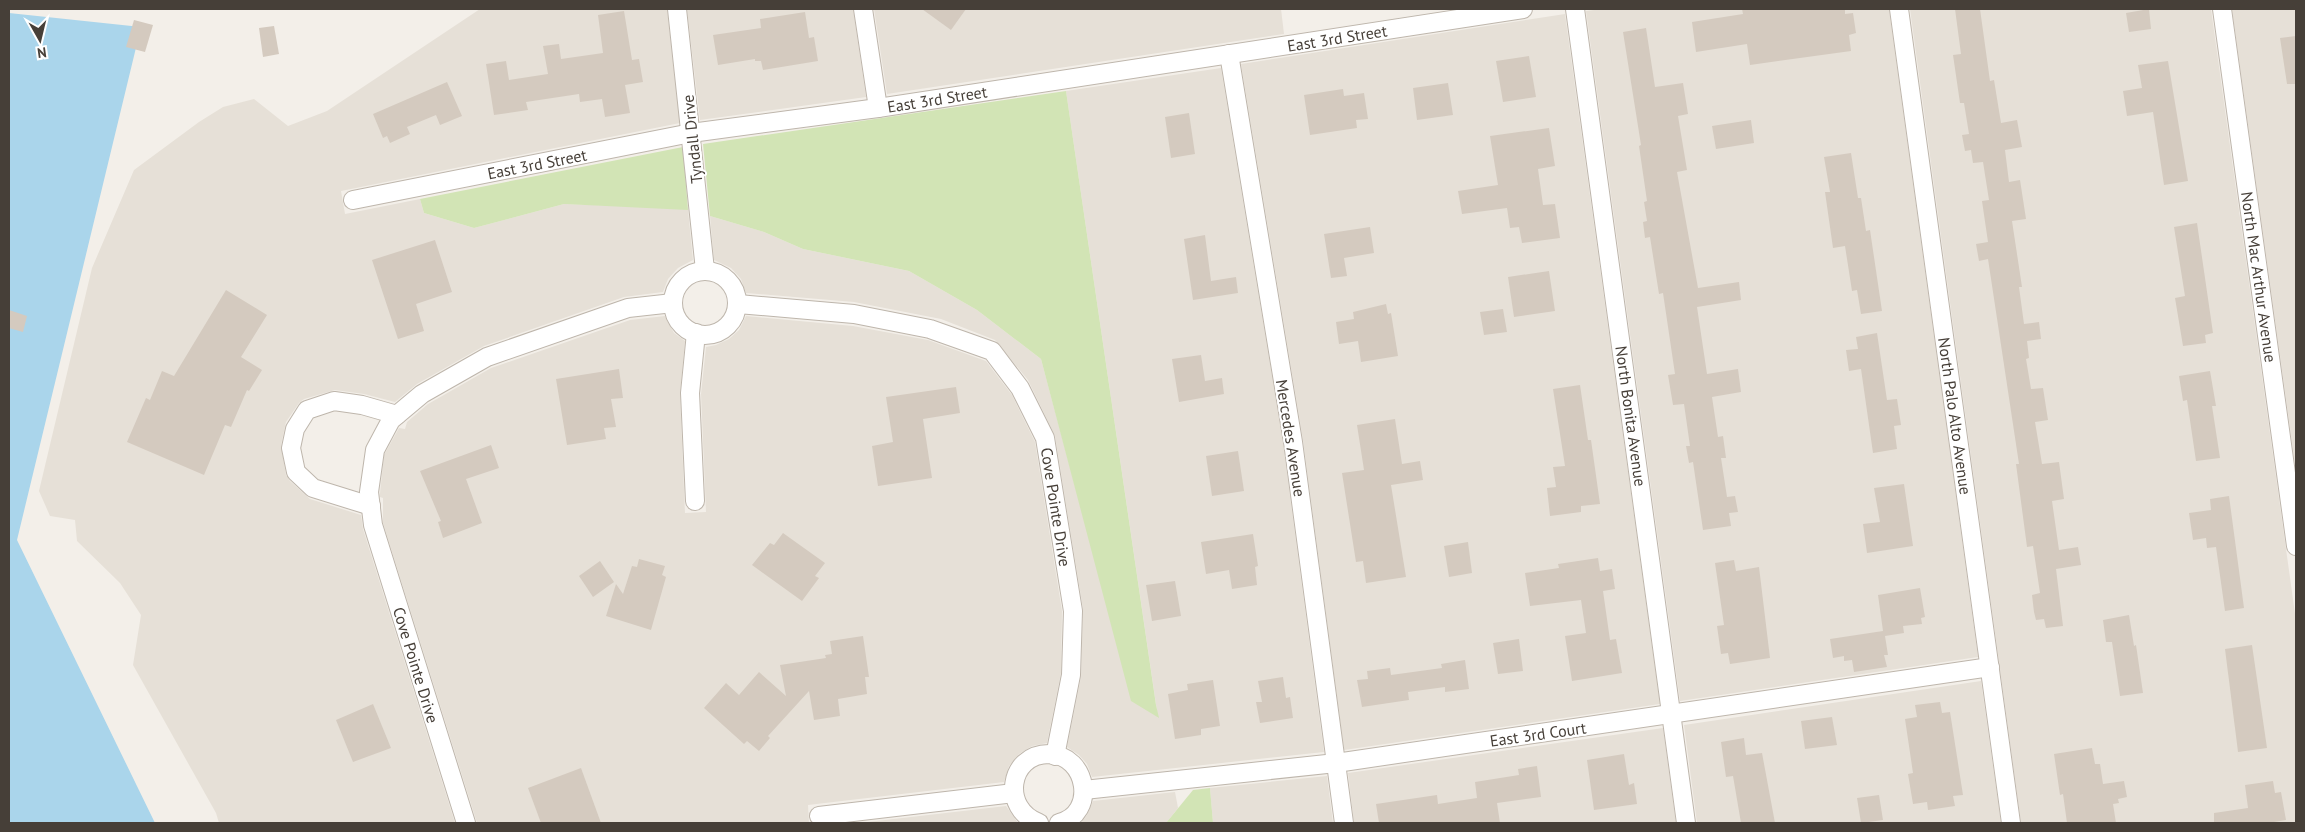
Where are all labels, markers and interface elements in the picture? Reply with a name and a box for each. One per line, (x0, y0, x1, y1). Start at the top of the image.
north arrow (15, 15, 65, 65)
street label: East 3rd Street (1286, 20, 1389, 56)
text: N (36, 43, 48, 62)
street label: East 3rd Street (886, 81, 989, 117)
street label: Tyndall Drive (677, 94, 707, 184)
street label: East 3rd Street (486, 144, 589, 183)
street label: North Mac Arthur Avenue (2237, 190, 2281, 364)
street label: North Palo Alto Avenue (1934, 336, 1976, 496)
street label: North Bonita Avenue (1611, 344, 1651, 488)
street label: Mercedes Avenue (1272, 378, 1310, 498)
street label: Cove Pointe Drive (1037, 446, 1075, 568)
street label: Cove Pointe Drive (389, 605, 443, 725)
street label: East 3rd Court (1489, 717, 1588, 751)

